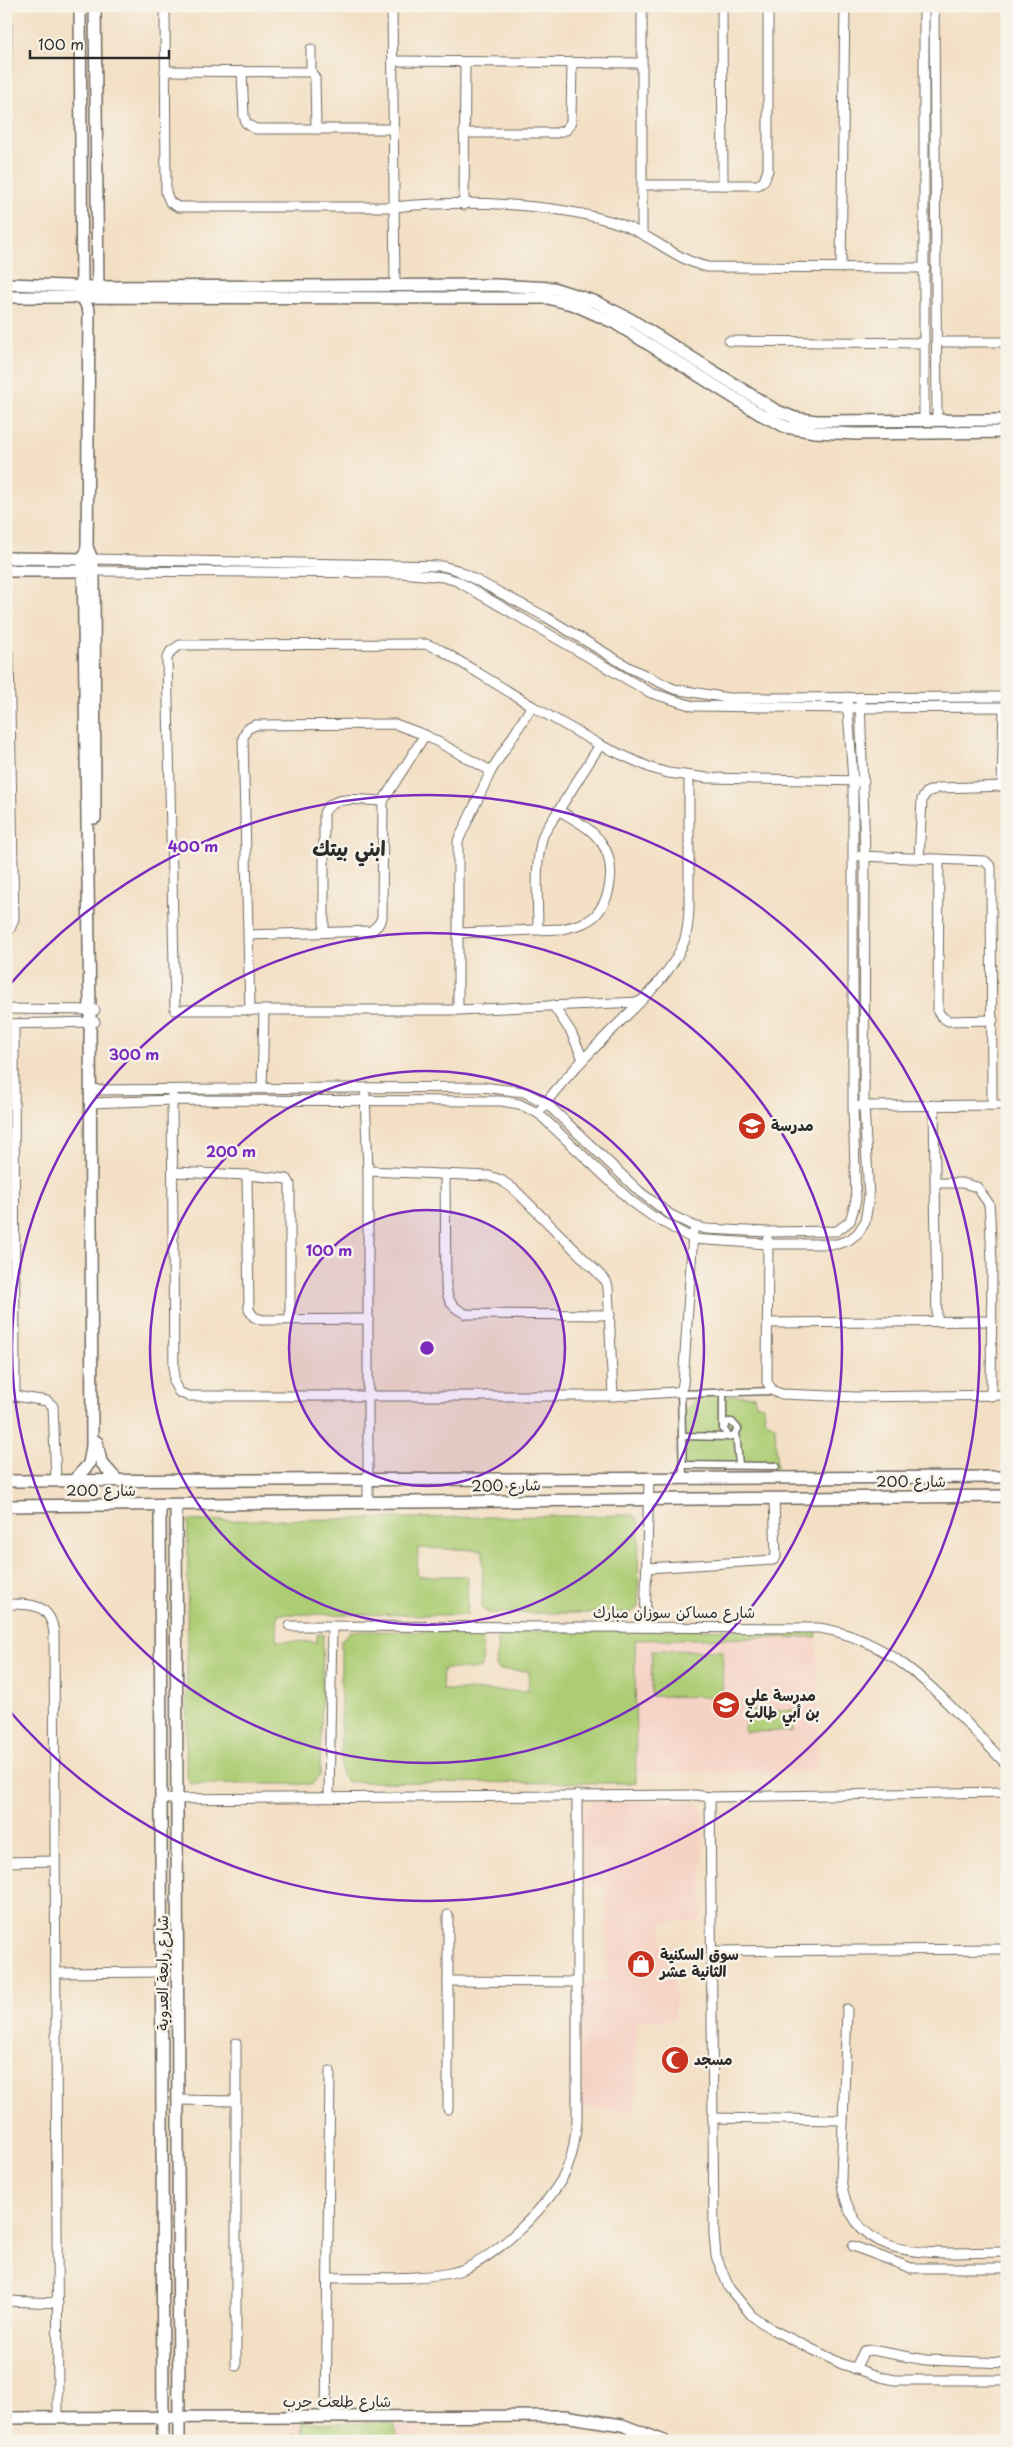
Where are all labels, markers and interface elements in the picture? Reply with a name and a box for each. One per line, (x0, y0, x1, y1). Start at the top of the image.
scale bar (30, 28, 169, 60)
text: 100 m (38, 32, 84, 55)
district label: ابني بيتك (312, 833, 386, 867)
text: 400 m (168, 834, 218, 857)
text: 300 m (109, 1042, 159, 1065)
school or university icon: مدرسة (737, 1111, 767, 1141)
place label: مدرسة (771, 1113, 814, 1136)
text: 200 m (206, 1139, 256, 1162)
text: 100 m (306, 1238, 352, 1261)
centre of rings (418, 1339, 436, 1357)
street label: شارع 200 (876, 1469, 946, 1492)
street label: شارع 200 (471, 1472, 541, 1497)
street label: شارع 200 (66, 1478, 136, 1501)
street label: شارع مساكن سوزان مبارك (593, 1600, 755, 1623)
place label: مدرسة علي بن أبي طالب (745, 1683, 820, 1727)
school or university icon: مدرسة علي بن أبي طالب (711, 1690, 741, 1720)
street label: شارع رابعة العدوية (150, 1915, 173, 2031)
place label: سوق السكنية الثانية عشر (658, 1942, 739, 1982)
shop icon: سوق السكنية الثانية عشر (626, 1949, 656, 1979)
mosque icon: مسجد (660, 2045, 690, 2075)
place label: مسجد (694, 2047, 732, 2070)
street label: شارع طلعت حرب (283, 2389, 391, 2412)

